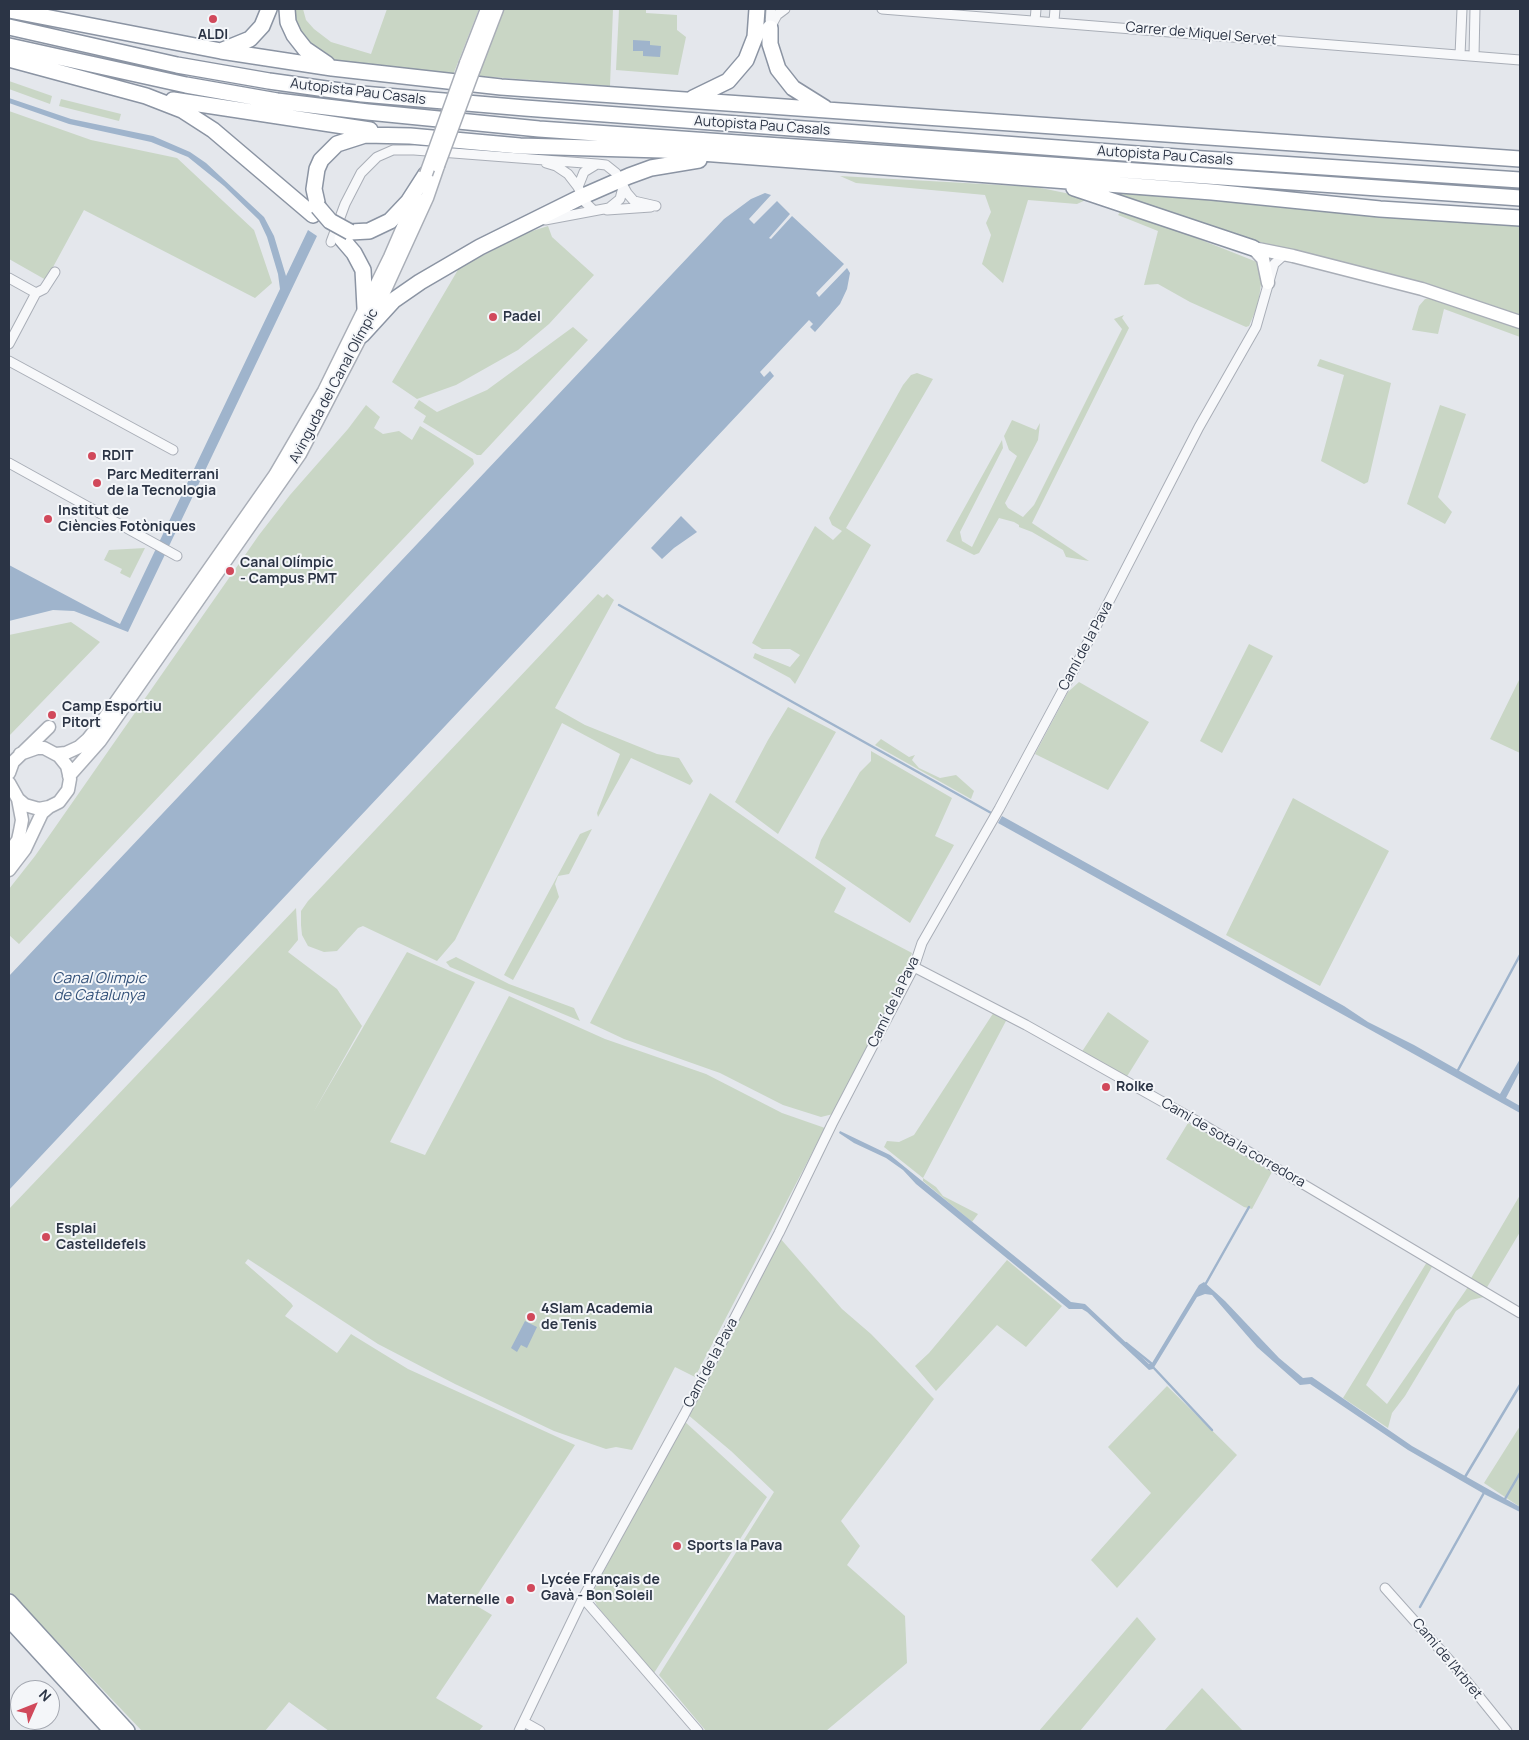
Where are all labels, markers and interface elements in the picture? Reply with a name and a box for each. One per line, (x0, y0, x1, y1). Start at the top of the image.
marker: ALDI (207, 13, 219, 25)
street label: Carrer de Miquel Servet (1125, 19, 1277, 49)
place label: ALDI (198, 27, 228, 43)
street label: Autopista Pau Casals (289, 75, 427, 109)
street label: Autopista Pau Casals (693, 113, 831, 139)
street label: Autopista Pau Casals (1096, 143, 1234, 169)
street label: Avinguda del Canal Olímpic (286, 306, 382, 466)
place label: Padel (503, 309, 541, 325)
marker: Padel (487, 311, 499, 323)
place label: RDIT (102, 448, 133, 464)
marker: RDIT (86, 450, 98, 462)
place label: Parc Mediterrani de la Tecnologia (107, 467, 219, 500)
marker: Parc Mediterrani de la Tecnologia (91, 477, 103, 489)
place label: Institut de Ciències Fotòniques (58, 503, 196, 536)
marker: Institut de Ciències Fotòniques (42, 513, 54, 525)
place label: Canal Olímpic - Campus PMT (240, 555, 337, 588)
marker: Canal Olímpic - Campus PMT (224, 565, 236, 577)
street label: Camí de la Pava (1055, 598, 1117, 694)
place label: Camp Esportiu Pitort (62, 699, 162, 732)
marker: Camp Esportiu Pitort (46, 709, 58, 721)
street label: Camí de la Pava (865, 954, 923, 1050)
water label: Canal Olimpic de Catalunya (52, 970, 146, 1005)
place label: Rolke (1116, 1079, 1154, 1095)
marker: Rolke (1100, 1081, 1112, 1093)
street label: Camí de sota la corredora (1158, 1095, 1308, 1191)
place label: Esplai Castelldefels (56, 1221, 146, 1254)
marker: Esplai Castelldefels (40, 1231, 52, 1243)
place label: 4Slam Academia de Tenis (541, 1301, 653, 1334)
marker: 4Slam Academia de Tenis (525, 1311, 537, 1323)
street label: Camí de la Pava (680, 1315, 742, 1411)
place label: Sports la Pava (687, 1538, 782, 1554)
marker: Sports la Pava (671, 1540, 683, 1552)
place label: Lycée Français de Gavà - Bon Soleil (541, 1572, 660, 1604)
marker: Lycée Français de Gavà - Bon Soleil (525, 1582, 537, 1594)
place label: Maternelle (427, 1592, 500, 1608)
marker: Maternelle (504, 1594, 516, 1606)
street label: Camí de l'Arbret (1408, 1615, 1486, 1703)
north arrow (10, 1680, 60, 1730)
text: N (35, 1685, 56, 1705)

